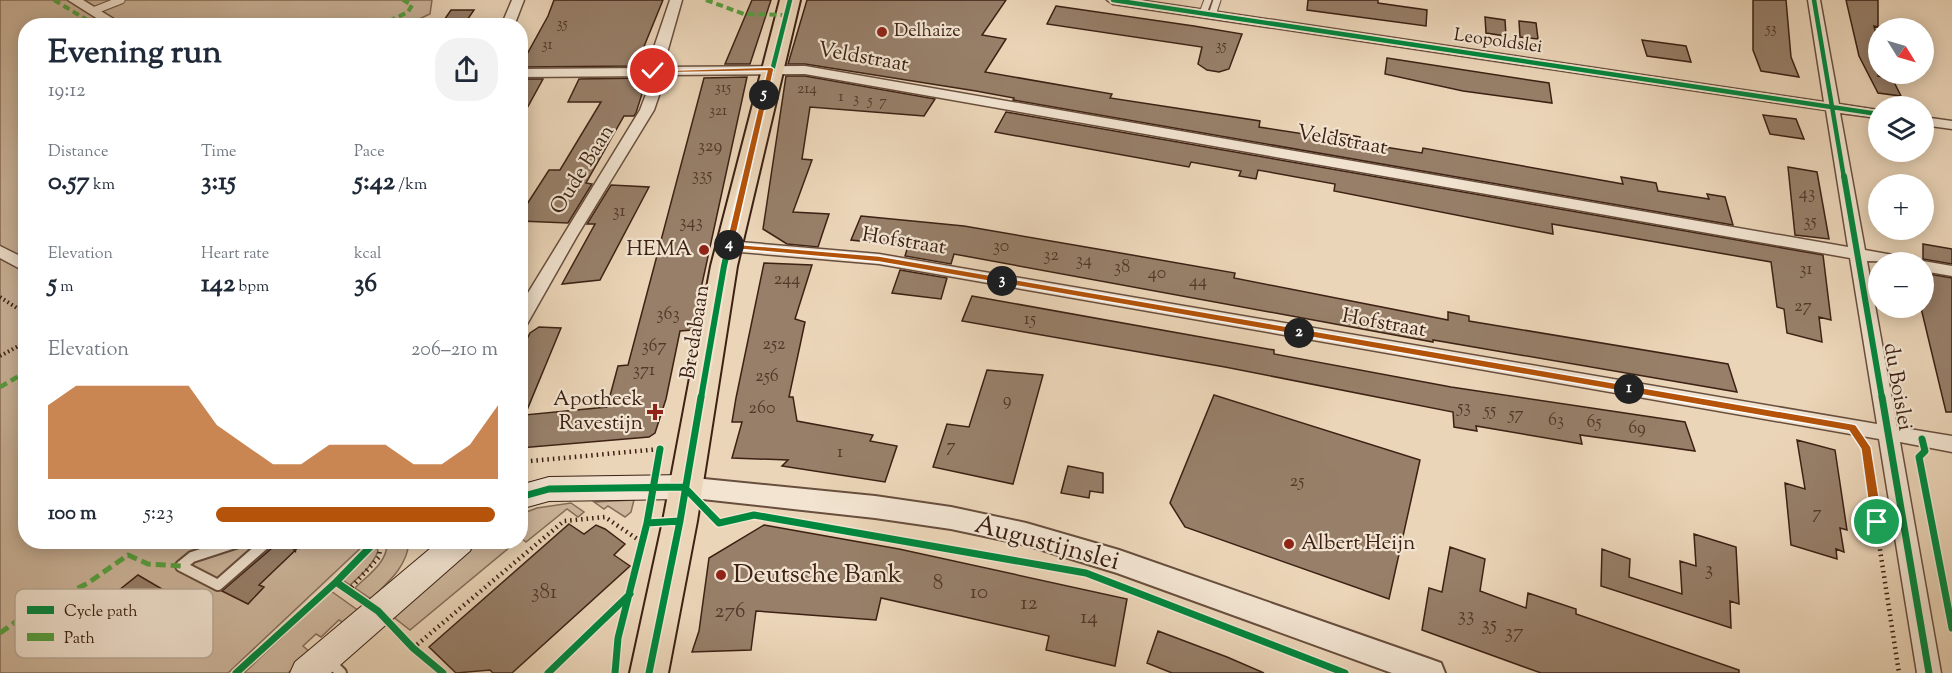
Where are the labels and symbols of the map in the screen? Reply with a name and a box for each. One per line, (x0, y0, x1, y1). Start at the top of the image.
house number: 35 (556, 14, 568, 35)
north arrow (1868, 18, 1934, 84)
place label: Delhaize (894, 19, 961, 45)
house number: 53 (1764, 19, 1777, 40)
street label: Leopoldslei (1452, 23, 1544, 61)
marker: Delhaize (875, 25, 889, 39)
house number: 31 (541, 35, 553, 56)
street label: Veldstraat (815, 35, 911, 81)
house number: 35 (1215, 36, 1227, 57)
pin (627, 45, 678, 96)
house number: 315 (715, 78, 731, 99)
house number: 214 (797, 79, 817, 100)
pin: 5 (749, 80, 779, 110)
house number: 1 (838, 87, 844, 108)
house number: 3 (853, 89, 859, 110)
house number: 5 (866, 91, 873, 112)
house number: 7 (879, 92, 887, 113)
house number: 321 (709, 101, 727, 122)
street label: Veldstraat (1294, 118, 1390, 164)
street label: Oude Baan (544, 119, 622, 221)
house number: 329 (698, 134, 722, 160)
house number: 335 (692, 163, 712, 189)
house number: 43 (1799, 181, 1815, 207)
house number: 31 (612, 199, 626, 225)
house number: 35 (1803, 209, 1817, 235)
house number: 343 (679, 210, 703, 236)
street label: Hofstraat (860, 221, 948, 263)
pin: 4 (714, 230, 744, 260)
house number: 30 (993, 234, 1009, 260)
place label: HEMA (626, 235, 692, 265)
marker: HEMA (697, 243, 711, 257)
house number: 32 (1043, 243, 1059, 269)
house number: 34 (1076, 248, 1092, 274)
house number: 38 (1114, 255, 1130, 281)
house number: 31 (1799, 257, 1813, 283)
house number: 40 (1148, 261, 1166, 287)
pin: 3 (987, 266, 1017, 296)
house number: 244 (774, 267, 800, 293)
house number: 44 (1189, 269, 1207, 295)
street label: Bredabaan (674, 282, 718, 382)
house number: 27 (1794, 294, 1812, 320)
house number: 363 (656, 302, 680, 328)
street label: Hofstraat (1340, 302, 1428, 346)
house number: 15 (1024, 307, 1036, 333)
pin: 2 (1284, 318, 1314, 348)
house number: 252 (762, 332, 786, 358)
house number: 367 (641, 334, 667, 360)
street label: du Boislei (1875, 341, 1919, 433)
house number: 371 (633, 358, 655, 384)
house number: 256 (755, 364, 779, 390)
pin: 1 (1614, 374, 1644, 404)
place label: Apotheek Ravestijn (553, 385, 644, 439)
house number: 9 (1003, 388, 1012, 414)
house number: 53 (1456, 395, 1471, 421)
house number: 260 (749, 396, 775, 422)
house number: 55 (1483, 398, 1496, 424)
house number: 57 (1507, 402, 1524, 428)
marker: Apotheek Ravestijn (648, 405, 662, 419)
house number: 63 (1548, 408, 1564, 434)
house number: 65 (1586, 410, 1602, 436)
house number: 69 (1628, 416, 1646, 442)
house number: 7 (946, 434, 956, 460)
house number: 1 (837, 440, 843, 466)
house number: 25 (1290, 469, 1304, 495)
pin (1851, 496, 1902, 547)
house number: 7 (1812, 501, 1822, 527)
street label: Augustijnslei (970, 507, 1124, 581)
place label: Albert Heijn (1301, 529, 1415, 559)
marker: Albert Heijn (1282, 537, 1296, 551)
house number: 3 (1705, 555, 1713, 585)
place label: Deutsche Bank (733, 557, 902, 594)
marker: Deutsche Bank (714, 568, 728, 582)
house number: 8 (933, 569, 943, 599)
house number: 381 (531, 578, 557, 608)
house number: 10 (970, 578, 988, 608)
legend (15, 589, 213, 658)
house number: 12 (1021, 589, 1038, 619)
house number: 276 (715, 597, 745, 627)
text: Cycle path (64, 601, 138, 624)
house number: 33 (1458, 601, 1474, 631)
house number: 14 (1080, 603, 1098, 633)
house number: 35 (1481, 610, 1497, 640)
house number: 37 (1504, 618, 1524, 648)
text: Path (64, 628, 95, 651)

